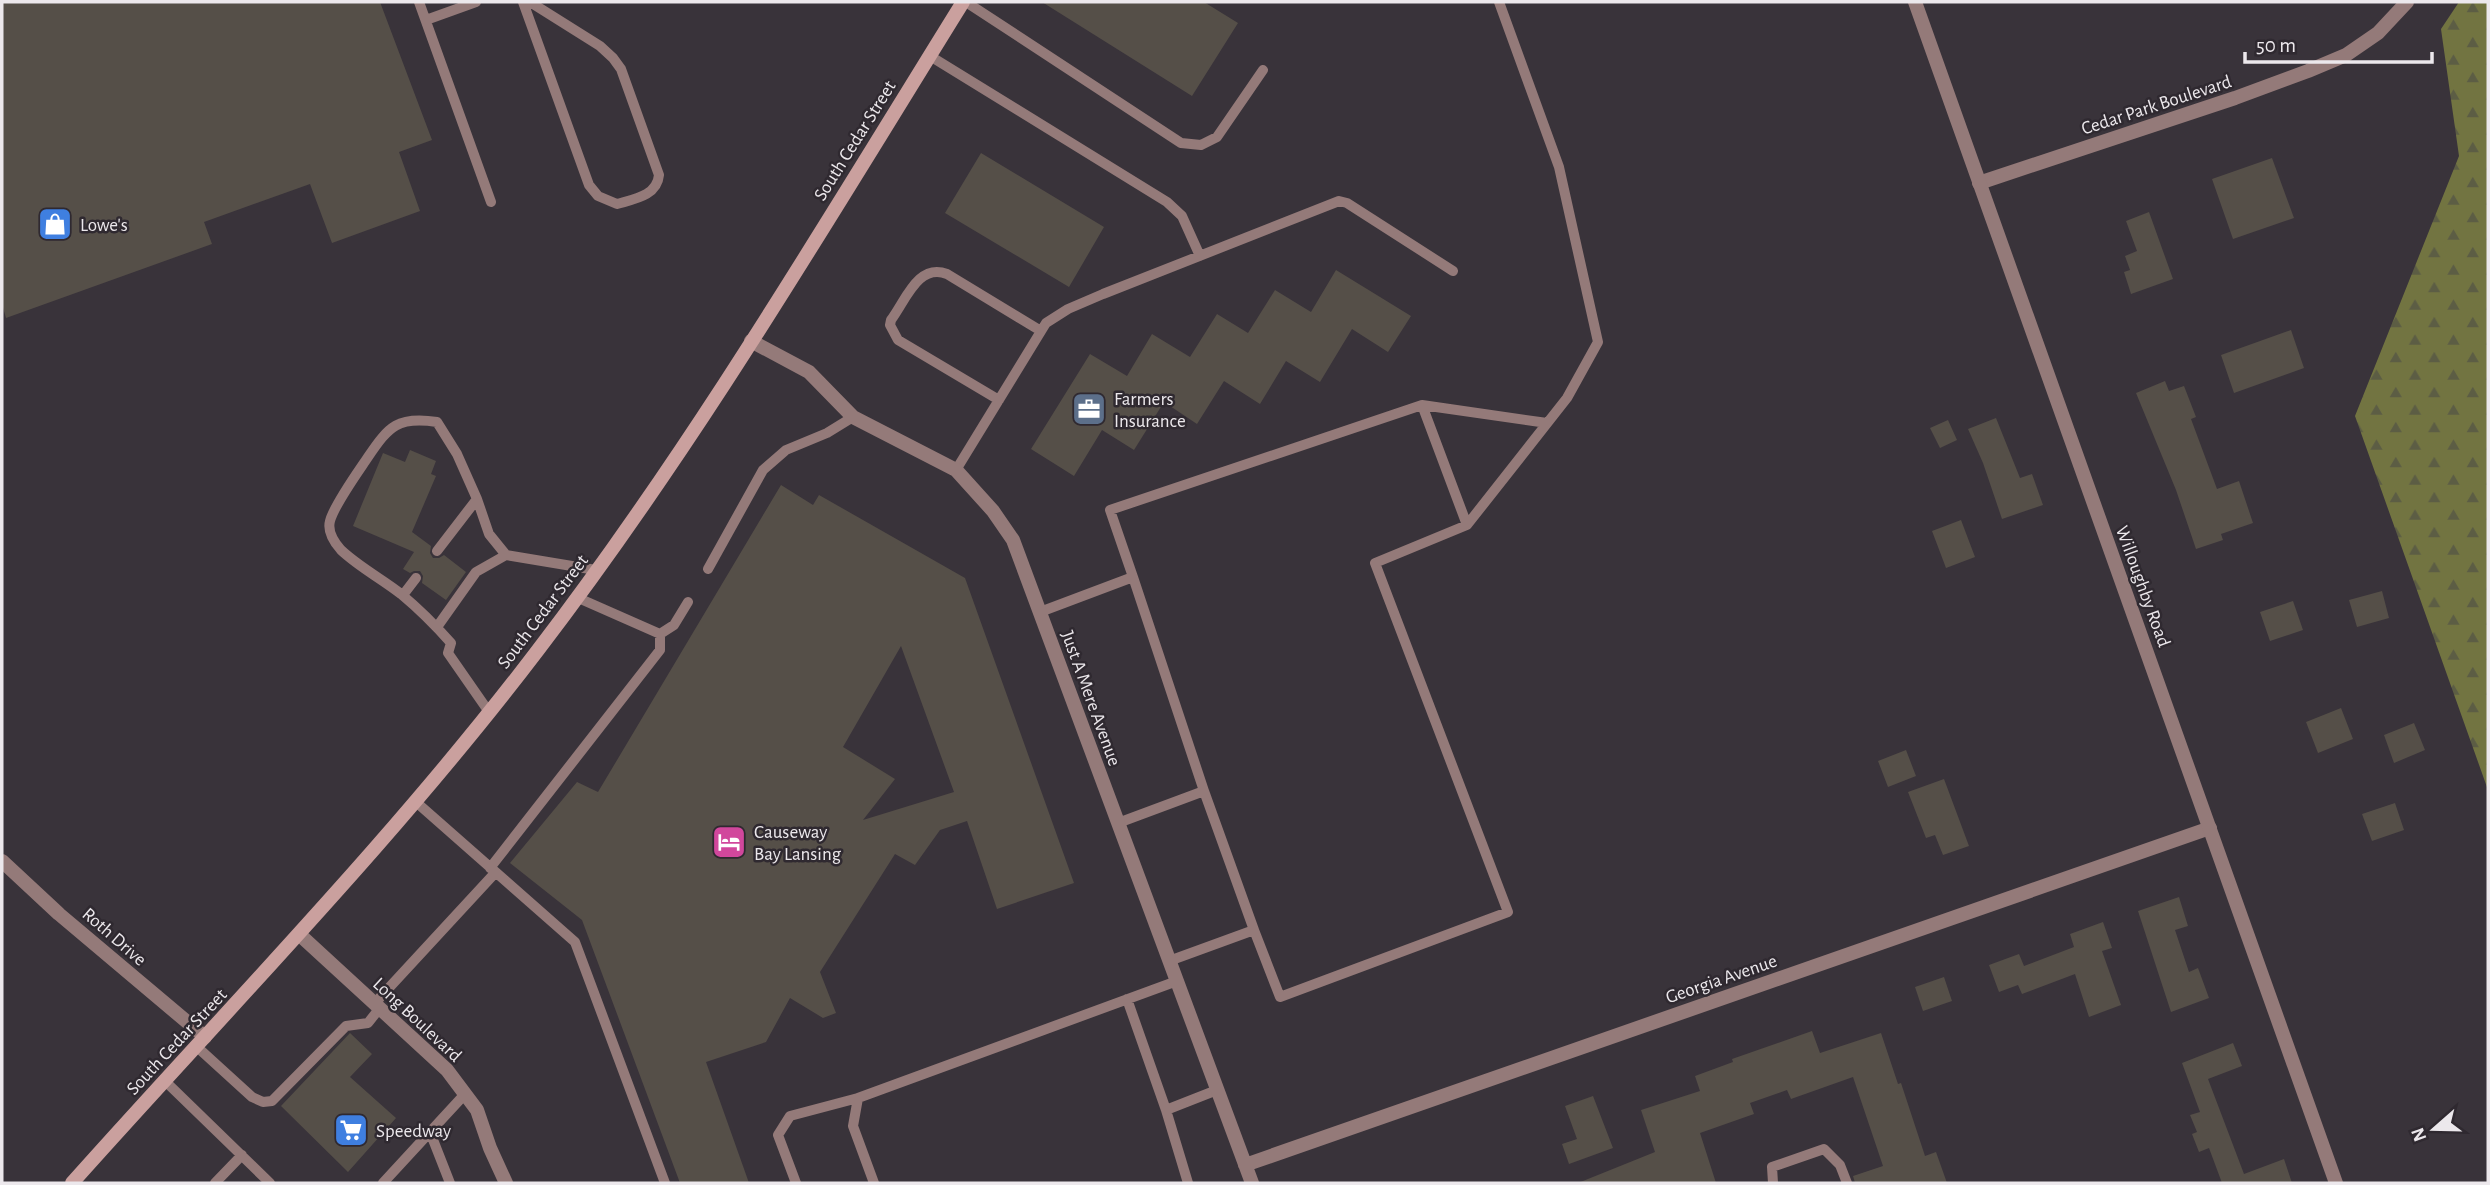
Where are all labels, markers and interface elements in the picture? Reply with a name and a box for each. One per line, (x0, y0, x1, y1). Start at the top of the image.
scale bar (2245, 21, 2432, 65)
text: 50 m (2256, 35, 2296, 56)
street label: Cedar Park Boulevard (2079, 72, 2234, 139)
street label: South Cedar Street (811, 78, 900, 204)
shop icon: Lowe's (36, 205, 74, 243)
place label: Lowe's (80, 216, 128, 235)
office icon: Farmers Insurance (1070, 390, 1108, 428)
place label: Farmers Insurance (1114, 390, 1186, 431)
street label: Willoughby Road (2112, 523, 2173, 650)
street label: South Cedar Street (494, 551, 592, 672)
street label: Just A Mere Avenue (1057, 628, 1124, 769)
hotel icon: Causeway Bay Lansing (710, 823, 748, 861)
place label: Causeway Bay Lansing (754, 823, 842, 864)
street label: Roth Drive (78, 904, 150, 970)
street label: Georgia Avenue (1663, 952, 1780, 1007)
street label: Long Boulevard (369, 974, 465, 1066)
street label: South Cedar Street (123, 985, 231, 1099)
north arrow (2399, 1094, 2469, 1164)
supermarket icon: Speedway (332, 1111, 370, 1149)
place label: Speedway (376, 1122, 451, 1141)
text: N (2408, 1125, 2431, 1144)

